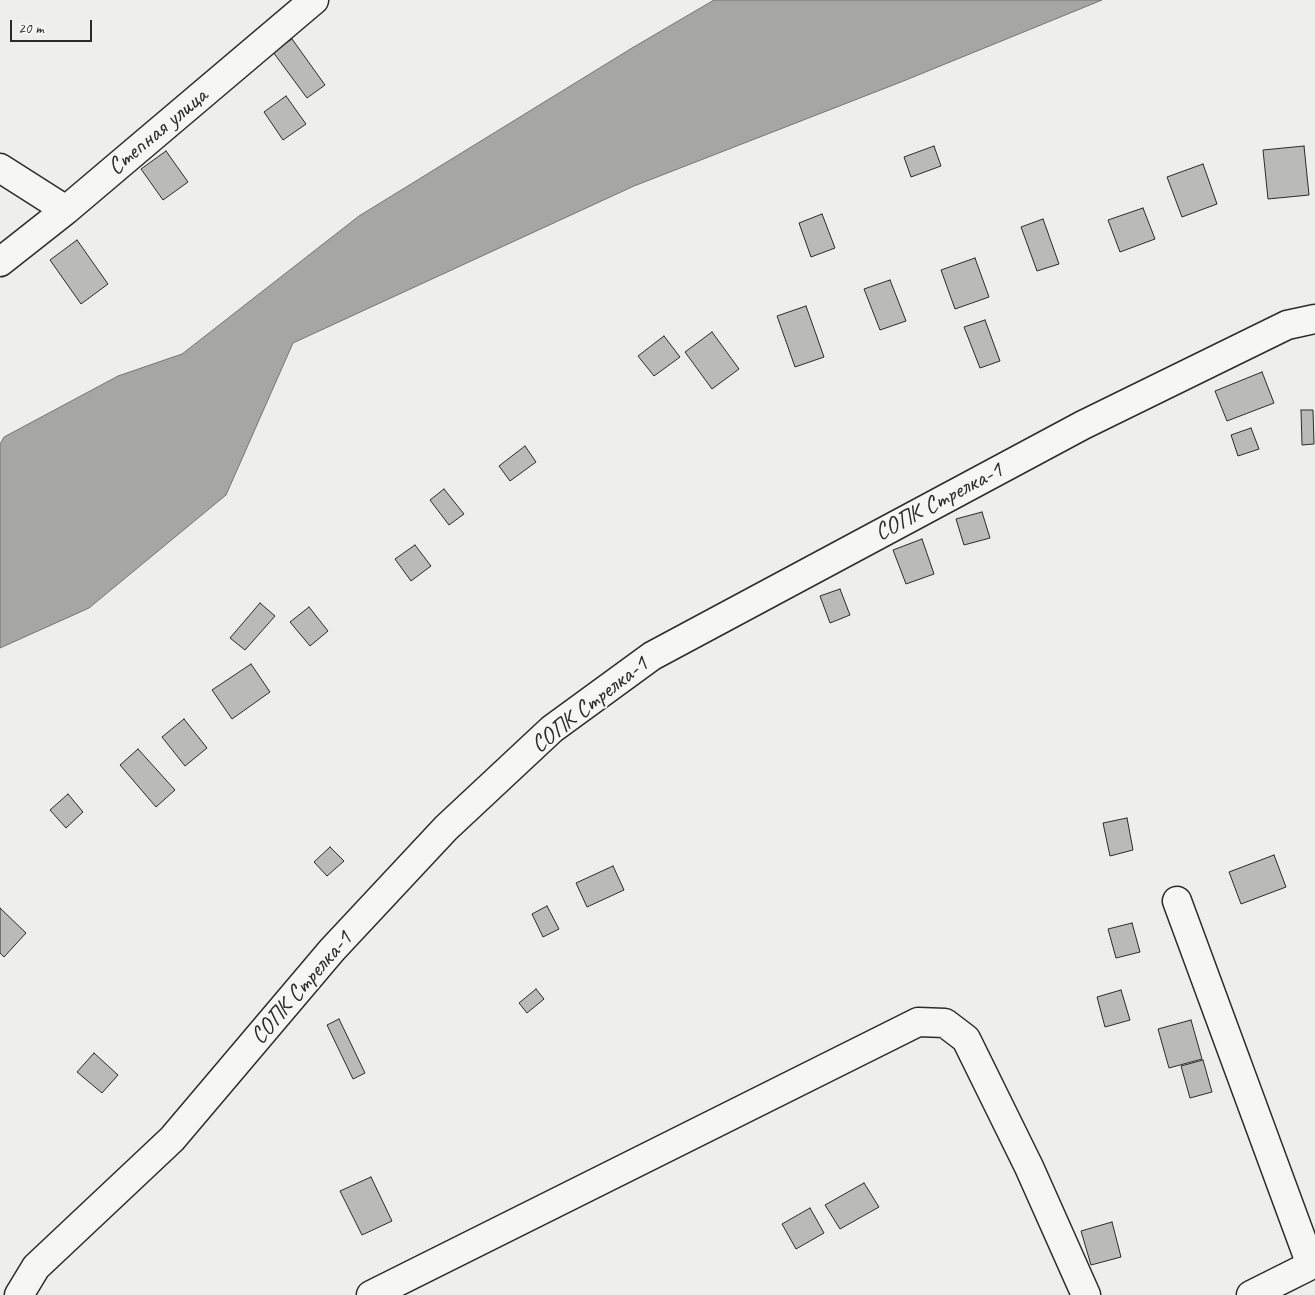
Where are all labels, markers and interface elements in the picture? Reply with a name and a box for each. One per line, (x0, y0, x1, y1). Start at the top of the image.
scale bar (12, 10, 95, 42)
text: 20 m (18, 19, 44, 38)
street label: Степная улица (102, 82, 214, 182)
street label: СОПК Стрелка-1 (870, 456, 1008, 548)
street label: СОПК Стрелка-1 (526, 650, 654, 760)
street label: СОПК Стрелка-1 (245, 925, 359, 1051)

